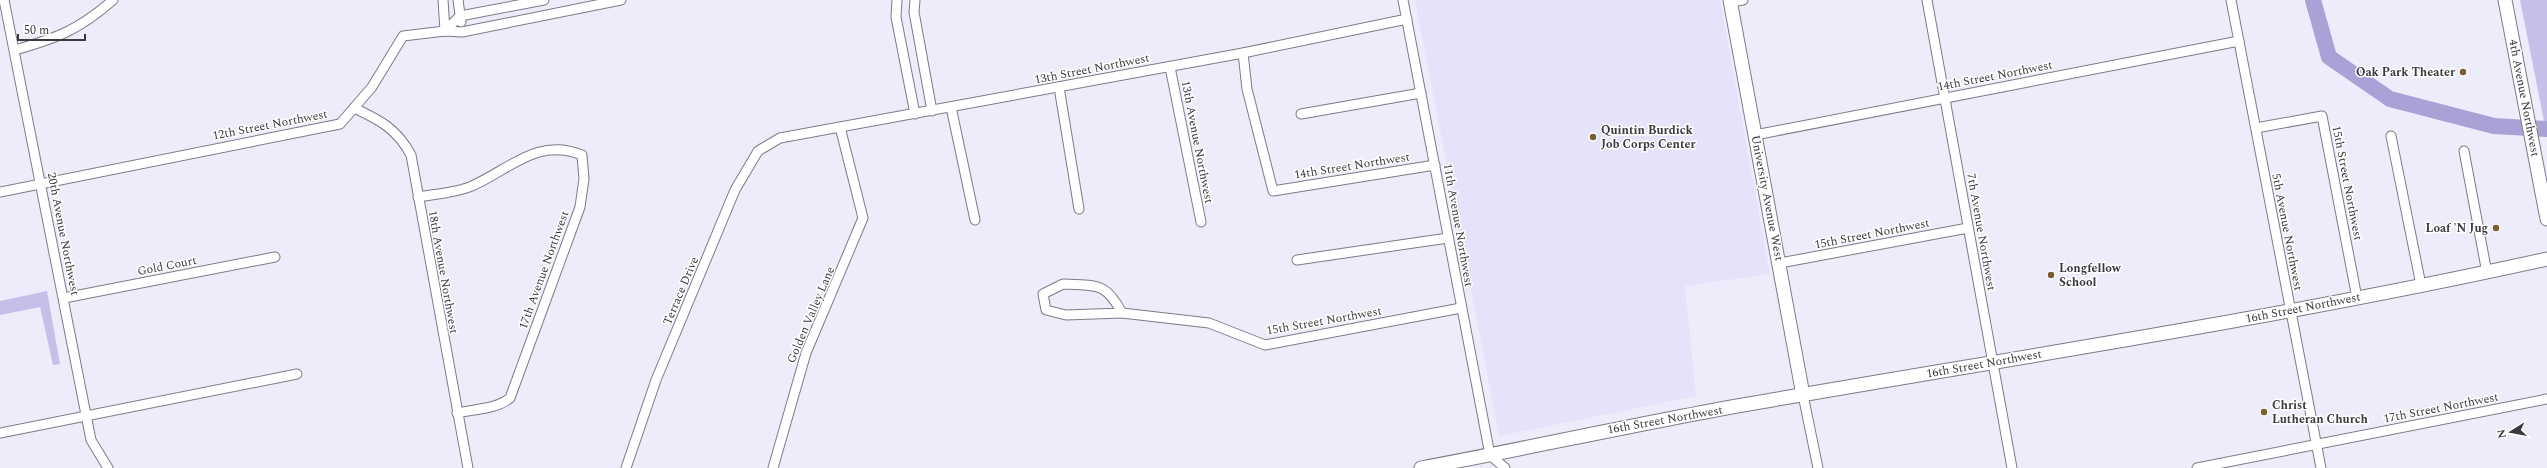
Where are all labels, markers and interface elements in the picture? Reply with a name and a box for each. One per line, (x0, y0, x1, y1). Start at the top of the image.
scale bar (18, 16, 85, 42)
text: 50 m (24, 21, 49, 40)
street label: 4th Avenue Northwest (2503, 38, 2545, 158)
street label: 13th Street Northwest (1033, 49, 1151, 89)
street label: 14th Street Northwest (1936, 56, 2054, 96)
place label: Oak Park Theater (2356, 63, 2456, 82)
marker: Oak Park Theater (2458, 67, 2468, 77)
street label: 13th Avenue Northwest (1176, 79, 1218, 205)
street label: 12th Street Northwest (211, 105, 329, 145)
place label: Quintin Burdick Job Corps Center (1601, 121, 1696, 154)
street label: 15th Street Northwest (2327, 124, 2367, 242)
marker: Quintin Burdick Job Corps Center (1588, 132, 1598, 142)
street label: University Avenue West (1745, 134, 1789, 262)
street label: 14th Street Northwest (1293, 147, 1411, 185)
street label: 11th Avenue Northwest (1438, 162, 1478, 288)
street label: 20th Avenue Northwest (42, 171, 84, 297)
street label: 7th Avenue Northwest (1961, 172, 2001, 292)
street label: 5th Avenue Northwest (2266, 172, 2308, 292)
street label: 17th Avenue Northwest (514, 208, 574, 332)
street label: 18th Avenue Northwest (423, 209, 463, 335)
street label: 15th Street Northwest (1813, 214, 1931, 254)
place label: Loaf 'N Jug (2426, 219, 2488, 238)
marker: Loaf 'N Jug (2491, 223, 2501, 233)
street label: Gold Court (136, 251, 198, 281)
street label: Terrace Drive (658, 254, 704, 328)
place label: Longfellow School (2059, 259, 2122, 292)
street label: Golden Valley Lane (782, 263, 840, 366)
marker: Longfellow School (2046, 270, 2056, 280)
street label: 16th Street Northwest (2244, 288, 2362, 328)
street label: 15th Street Northwest (1265, 302, 1383, 340)
street label: 16th Street Northwest (1925, 345, 2043, 383)
street label: 17th Street Northwest (2382, 388, 2500, 428)
place label: Christ Lutheran Church (2272, 396, 2368, 429)
street label: 16th Street Northwest (1606, 401, 1724, 439)
marker: Christ Lutheran Church (2259, 407, 2269, 417)
north arrow (2491, 412, 2531, 452)
text: N (2492, 428, 2511, 440)

